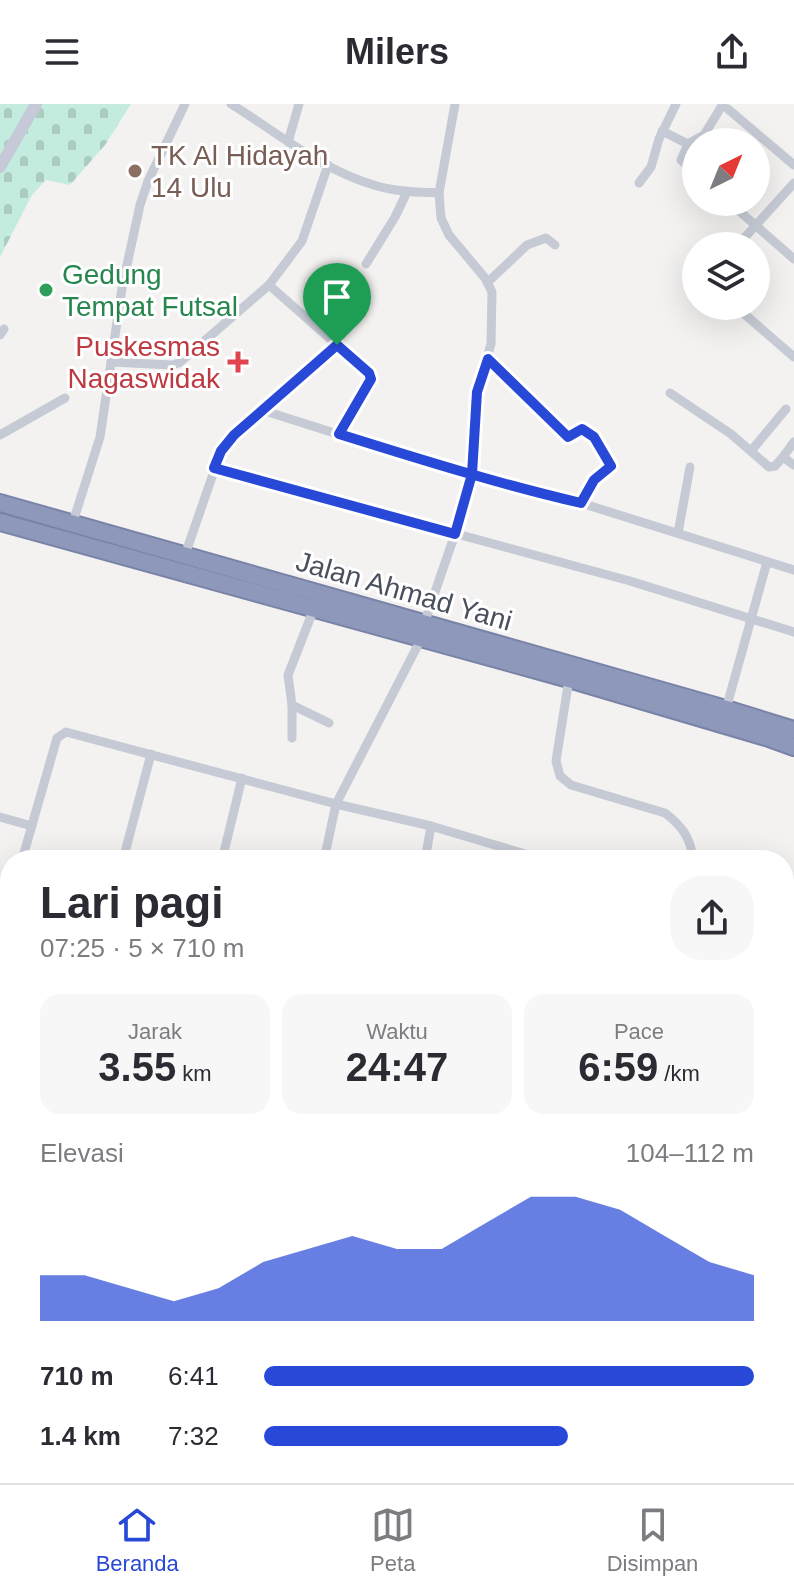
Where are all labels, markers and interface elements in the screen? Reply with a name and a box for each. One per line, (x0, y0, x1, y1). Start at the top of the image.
icon: menu (40, 30, 84, 74)
icon: share (710, 30, 754, 74)
text: Milers (345, 31, 449, 72)
north arrow (682, 128, 770, 216)
map controls (682, 128, 770, 320)
place label: TK Al Hidayah 14 Ulu (151, 140, 328, 203)
marker: TK Al Hidayah 14 Ulu (126, 162, 144, 180)
button: layers (682, 232, 770, 320)
place label: Gedung Tempat Futsal (62, 259, 238, 322)
pin (303, 263, 371, 345)
icon: arrive (315, 275, 359, 319)
marker: Gedung Tempat Futsal (37, 281, 55, 299)
place label: Puskesmas Nagaswidak (67, 331, 221, 394)
marker: Puskesmas Nagaswidak (227, 351, 249, 373)
street label: Jalan Ahmad Yani (292, 545, 516, 637)
button: share (670, 876, 754, 960)
text: Lari pagi (40, 878, 223, 927)
text: 07:25 · 5 × 710 m (40, 933, 245, 963)
text: Jarak (128, 1019, 182, 1044)
text: Waktu (366, 1019, 428, 1044)
text: Pace (614, 1019, 664, 1044)
text: 3.55 (98, 1045, 176, 1089)
text: 24:47 (346, 1045, 448, 1089)
text: 6:59 (578, 1045, 658, 1089)
text: km (176, 1061, 212, 1086)
text: /km (658, 1061, 700, 1086)
text: Elevasi (40, 1138, 124, 1168)
text: 104–112 m (626, 1138, 754, 1168)
text: 710 m (40, 1361, 114, 1391)
text: 6:41 (168, 1361, 219, 1391)
text: 1.4 km (40, 1421, 121, 1451)
text: 7:32 (168, 1421, 219, 1451)
tab: Beranda (96, 1503, 179, 1577)
tab: Peta (370, 1503, 415, 1577)
tab: Disimpan (607, 1503, 698, 1577)

